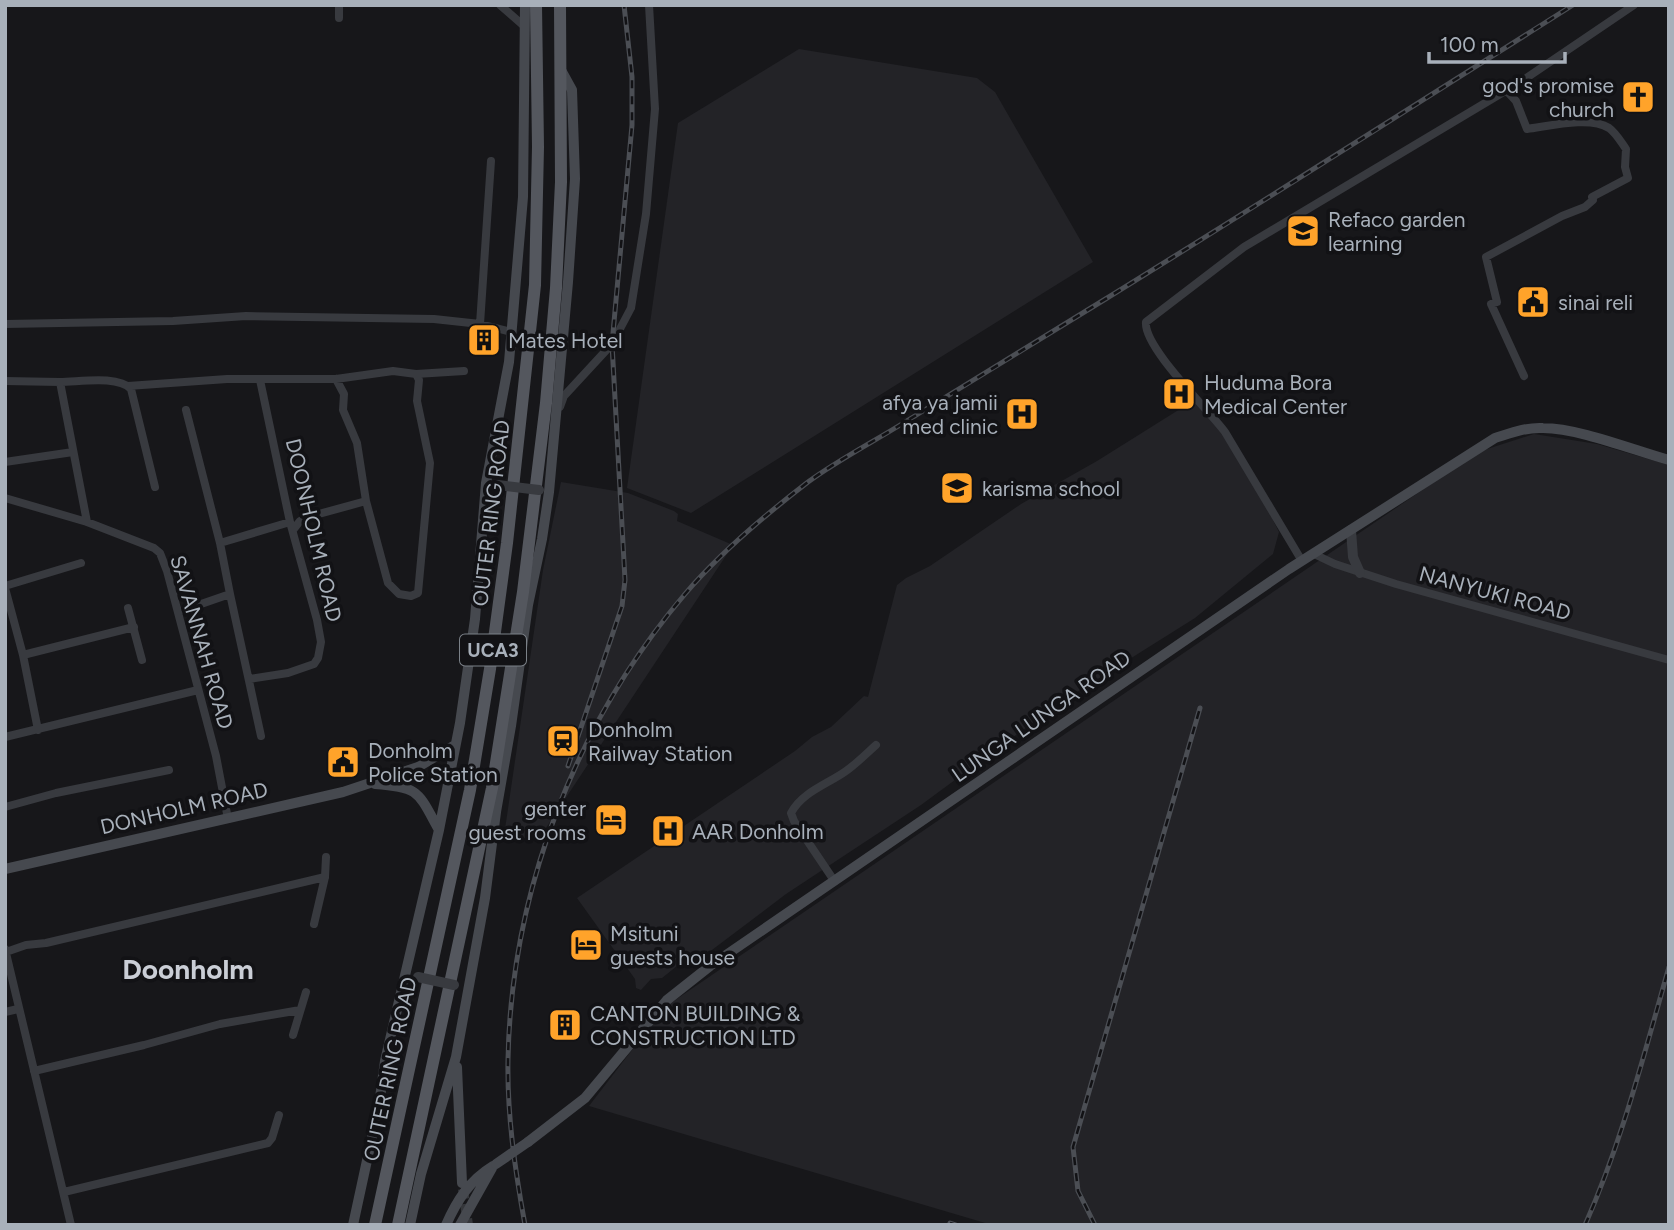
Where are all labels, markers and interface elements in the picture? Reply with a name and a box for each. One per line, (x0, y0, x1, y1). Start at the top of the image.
scale bar (1429, 21, 1566, 65)
text: 100 m (1440, 32, 1499, 57)
place label: god's promise church (1482, 73, 1614, 122)
church icon: god's promise church (1619, 78, 1657, 116)
place label: Refaco garden learning (1328, 207, 1465, 256)
school or university icon: Refaco garden learning (1284, 212, 1322, 250)
public building icon: sinai reli (1514, 283, 1552, 321)
place label: sinai reli (1558, 290, 1633, 315)
building icon: Mates Hotel (465, 321, 503, 359)
place label: Mates Hotel (508, 328, 623, 353)
place label: Huduma Bora Medical Center (1204, 370, 1347, 419)
hospital icon: Huduma Bora Medical Center (1160, 375, 1198, 413)
place label: afya ya jamii med clinic (882, 390, 998, 439)
hospital icon: afya ya jamii med clinic (1003, 395, 1041, 433)
street label: OUTER RING ROAD (467, 418, 515, 608)
street label: DOONHOLM ROAD (281, 436, 347, 624)
school or university icon: karisma school (938, 469, 976, 507)
place label: karisma school (982, 476, 1120, 501)
street label: SAVANNAH ROAD (165, 552, 239, 732)
street label: NANYUKI ROAD (1416, 561, 1574, 625)
road number: UCA3 (460, 635, 526, 666)
street label: LUNGA LUNGA ROAD (947, 645, 1135, 787)
place label: Donholm Railway Station (588, 717, 733, 766)
station icon: Donholm Railway Station (544, 722, 582, 760)
place label: Donholm Police Station (368, 738, 498, 787)
public building icon: Donholm Police Station (324, 743, 362, 781)
street label: DONHOLM ROAD (98, 777, 270, 839)
place label: genter guest rooms (468, 796, 586, 845)
hotel icon: genter guest rooms (592, 801, 630, 839)
hospital icon: AAR Donholm (649, 812, 687, 850)
place label: AAR Donholm (692, 819, 824, 844)
place label: Msituni guests house (610, 921, 735, 970)
hotel icon: Msituni guests house (567, 926, 605, 964)
district label: Doonholm (122, 952, 254, 986)
street label: OUTER RING ROAD (358, 975, 422, 1163)
place label: CANTON BUILDING & CONSTRUCTION LTD (590, 1001, 801, 1050)
building icon: CANTON BUILDING & CONSTRUCTION LTD (546, 1006, 584, 1044)

